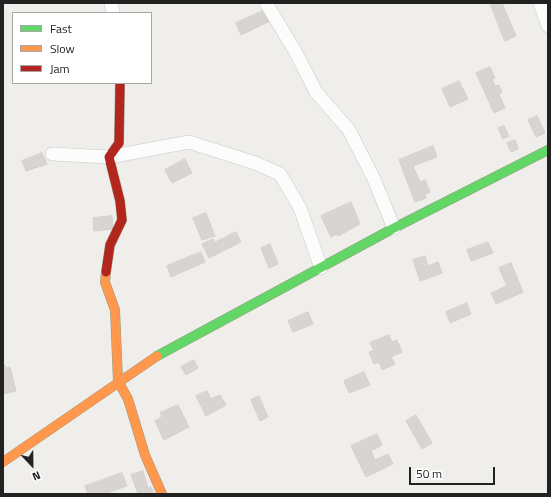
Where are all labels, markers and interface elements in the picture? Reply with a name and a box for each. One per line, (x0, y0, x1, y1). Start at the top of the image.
legend (12, 12, 152, 84)
text: Fast (50, 19, 72, 38)
text: Slow (50, 39, 75, 58)
text: Jam (50, 59, 70, 78)
north arrow (12, 445, 52, 485)
scale bar (411, 459, 497, 485)
text: 50 m (416, 464, 442, 483)
text: N (30, 467, 43, 485)

